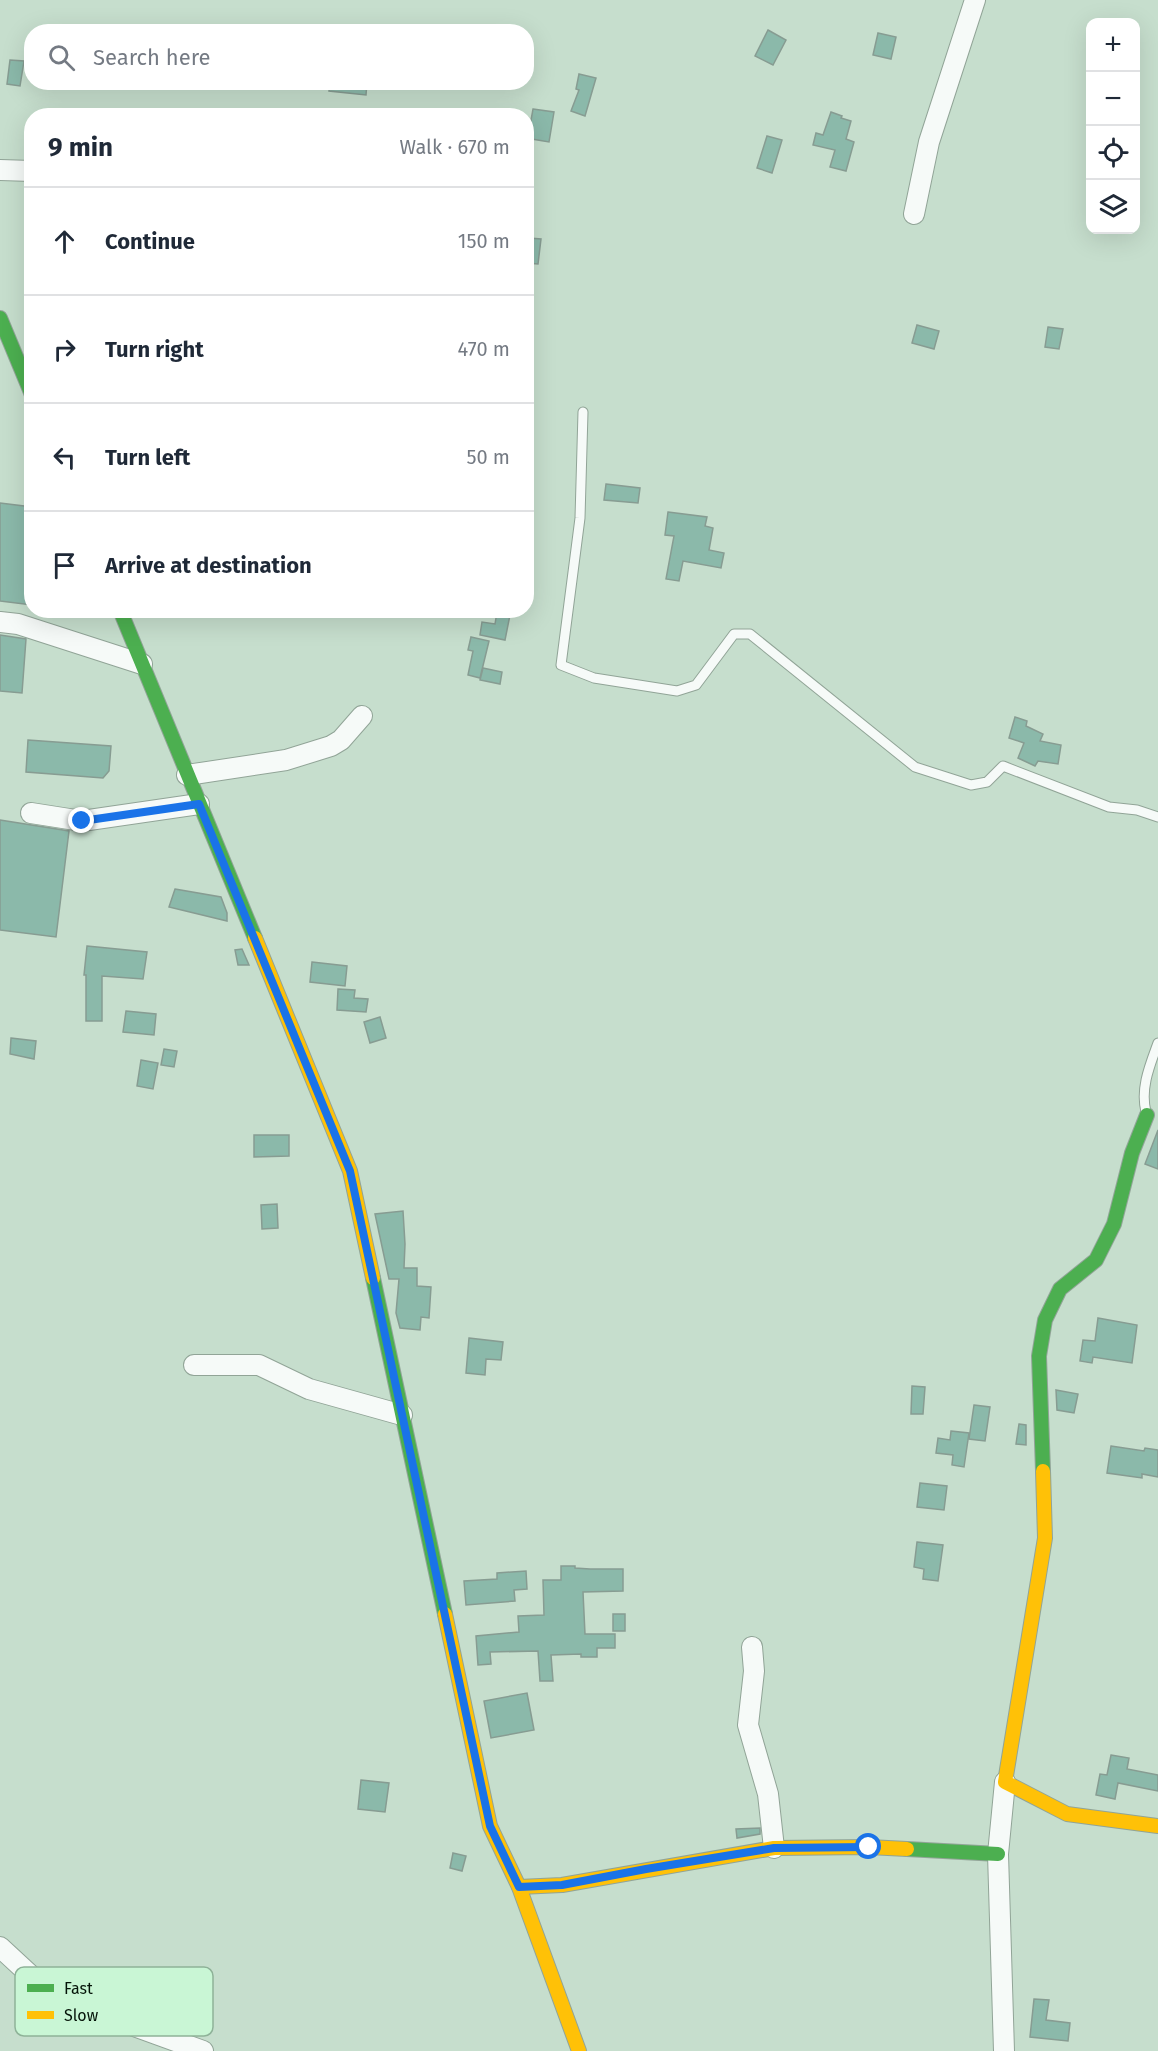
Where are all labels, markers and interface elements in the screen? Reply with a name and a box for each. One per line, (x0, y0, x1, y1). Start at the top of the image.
map controls (1086, 18, 1140, 234)
button: + (1086, 18, 1140, 72)
search box (24, 24, 534, 90)
icon: search (45, 41, 78, 74)
text: Search here (93, 44, 211, 71)
button: − (1086, 72, 1140, 126)
button: locate (1086, 126, 1140, 180)
text: 9 min (48, 132, 113, 163)
text: Walk · 670 m (400, 135, 510, 159)
button: layers (1086, 180, 1140, 234)
icon: ahead (48, 225, 81, 258)
text: Continue (105, 228, 195, 255)
text: 150 m (458, 229, 510, 253)
icon: right (48, 333, 81, 366)
text: Turn right (105, 336, 204, 363)
text: 470 m (458, 337, 510, 361)
icon: left (48, 441, 81, 474)
text: Turn left (105, 444, 190, 471)
text: 50 m (466, 445, 510, 469)
icon: arrive (48, 549, 81, 582)
text: Arrive at destination (105, 552, 312, 579)
route end (68, 807, 94, 833)
route start (855, 1833, 881, 1859)
legend (15, 1967, 213, 2036)
text: Fast (64, 1979, 93, 1998)
text: Slow (64, 2006, 99, 2025)

